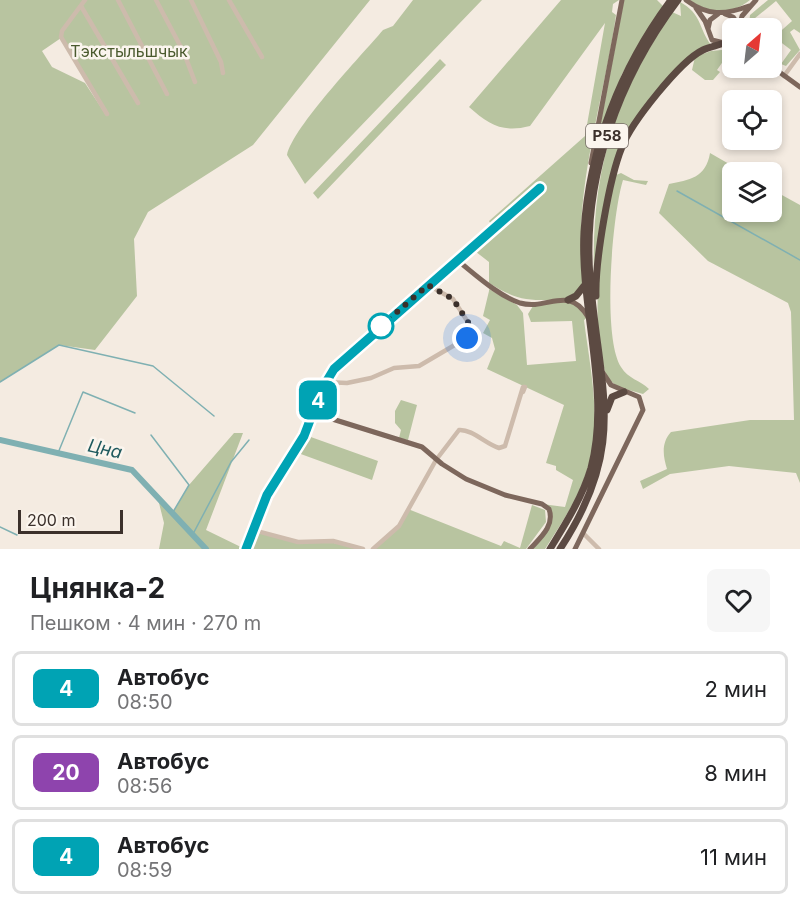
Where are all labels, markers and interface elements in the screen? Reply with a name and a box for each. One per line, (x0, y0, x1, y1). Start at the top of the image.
north arrow (722, 18, 782, 78)
map controls (722, 18, 782, 222)
park label: Тэкстыльшчык (70, 41, 188, 61)
button: locate (722, 90, 782, 150)
road number: Р58 (586, 124, 628, 148)
button: layers (722, 162, 782, 222)
unlabelled marker (368, 313, 394, 339)
your location (452, 323, 482, 353)
line badge: 4 (298, 380, 338, 420)
text: 4 (311, 388, 325, 413)
water label: Цна (86, 434, 124, 463)
scale bar (18, 507, 123, 534)
text: 200 m (27, 510, 75, 530)
button: heart (707, 569, 770, 632)
text: Цнянка-2 (30, 571, 165, 605)
text: Пешком · 4 мин · 270 m (30, 611, 261, 635)
text: Автобус (117, 664, 210, 690)
text: 4 (59, 676, 73, 701)
text: 2 мин (704, 676, 767, 702)
text: 08:50 (117, 690, 173, 714)
text: Автобус (117, 748, 210, 774)
text: 20 (52, 760, 80, 785)
text: 8 мин (704, 760, 767, 786)
text: 08:56 (117, 774, 172, 798)
text: Автобус (117, 832, 210, 858)
text: 4 (59, 844, 73, 869)
text: 11 мин (700, 844, 767, 870)
text: 08:59 (117, 858, 172, 882)

